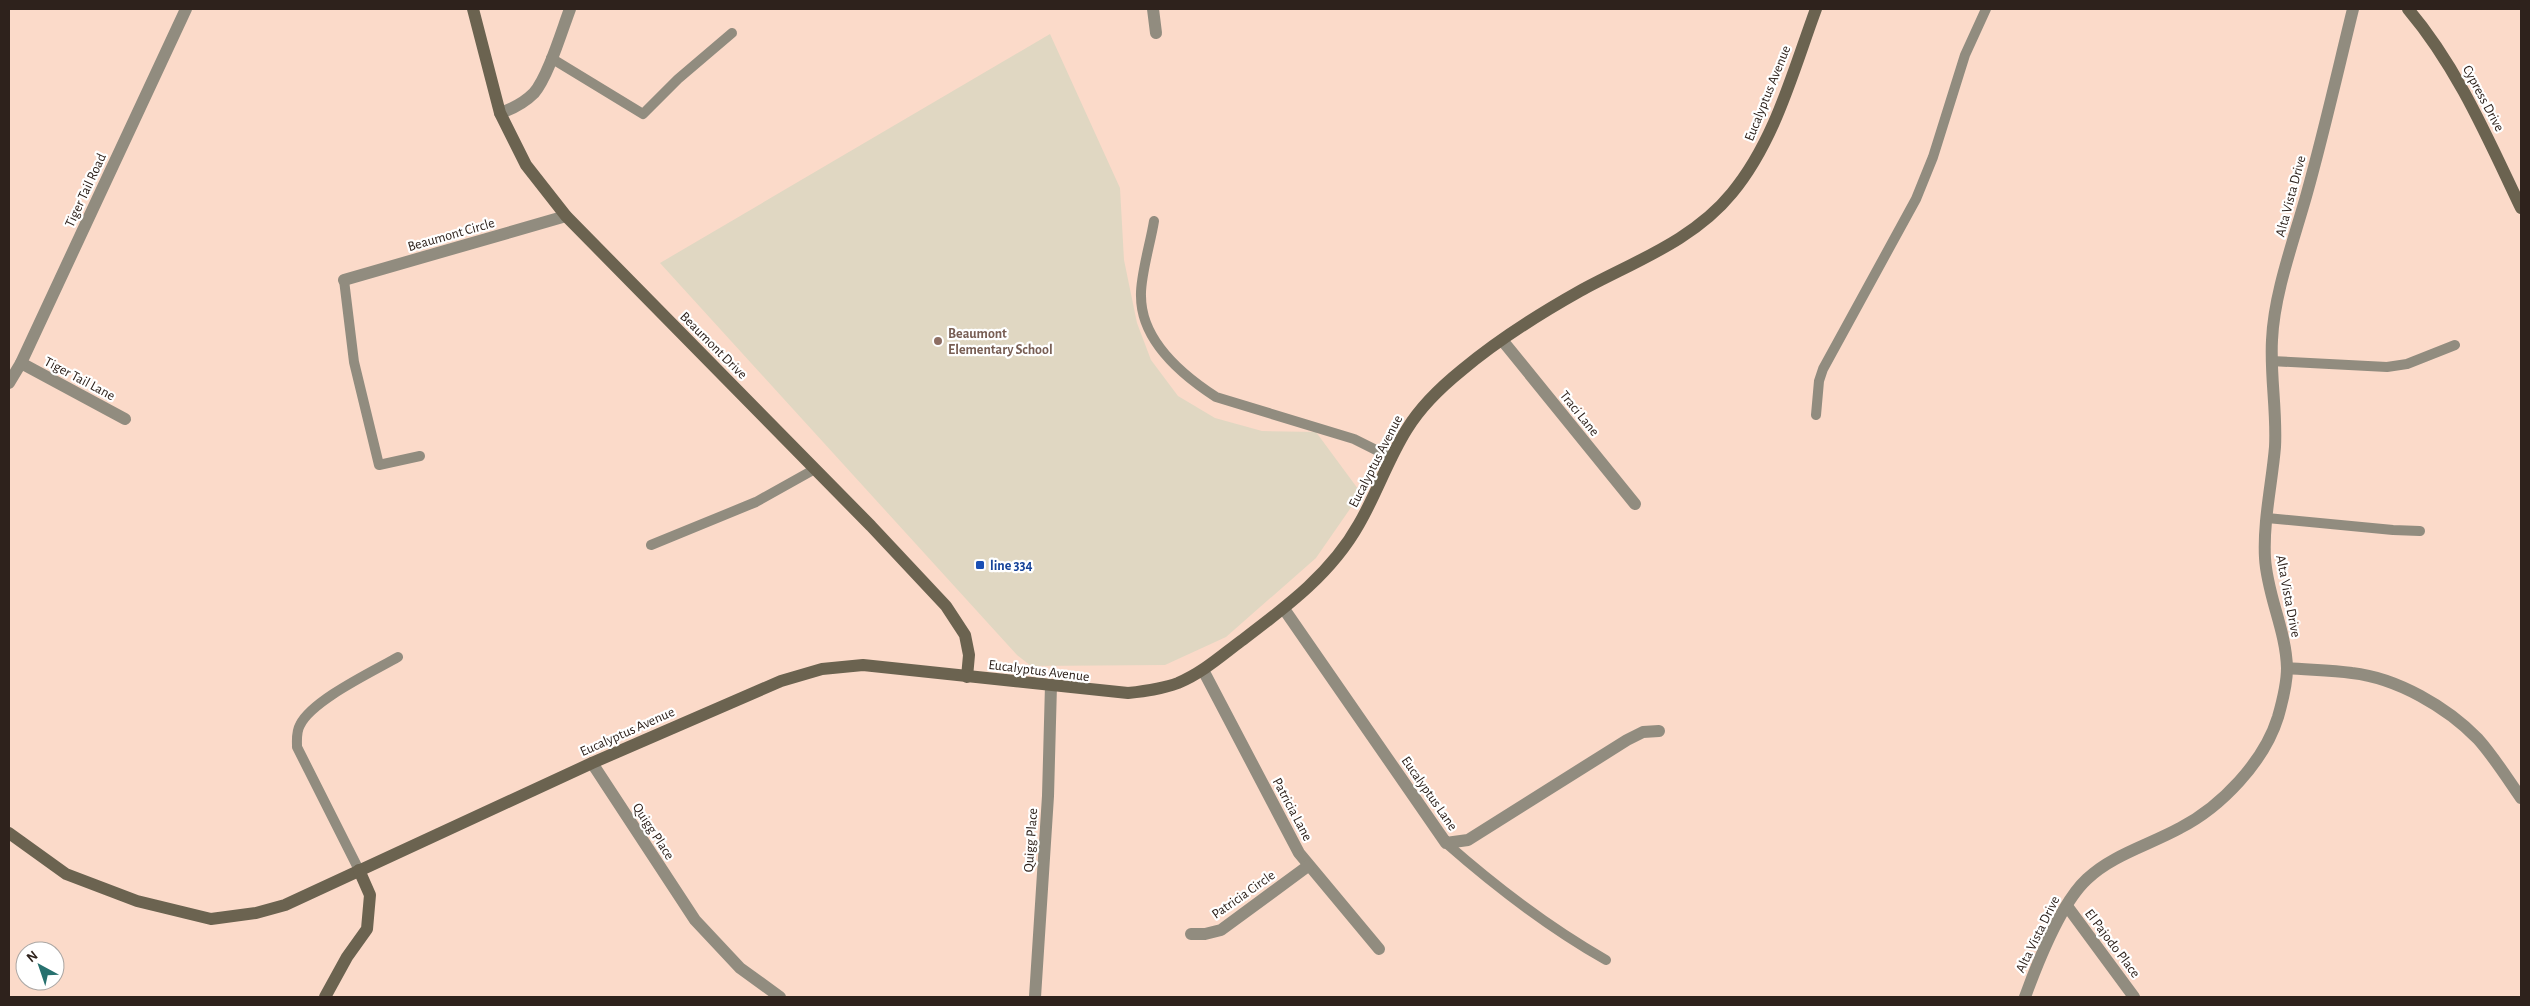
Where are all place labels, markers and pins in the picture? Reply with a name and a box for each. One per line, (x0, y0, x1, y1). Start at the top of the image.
place label: Beaumont Elementary School (948, 327, 1053, 357)
marker: Beaumont Elementary School (932, 335, 944, 347)
marker: line 334 (974, 559, 986, 571)
place label: line 334 (990, 559, 1033, 573)

